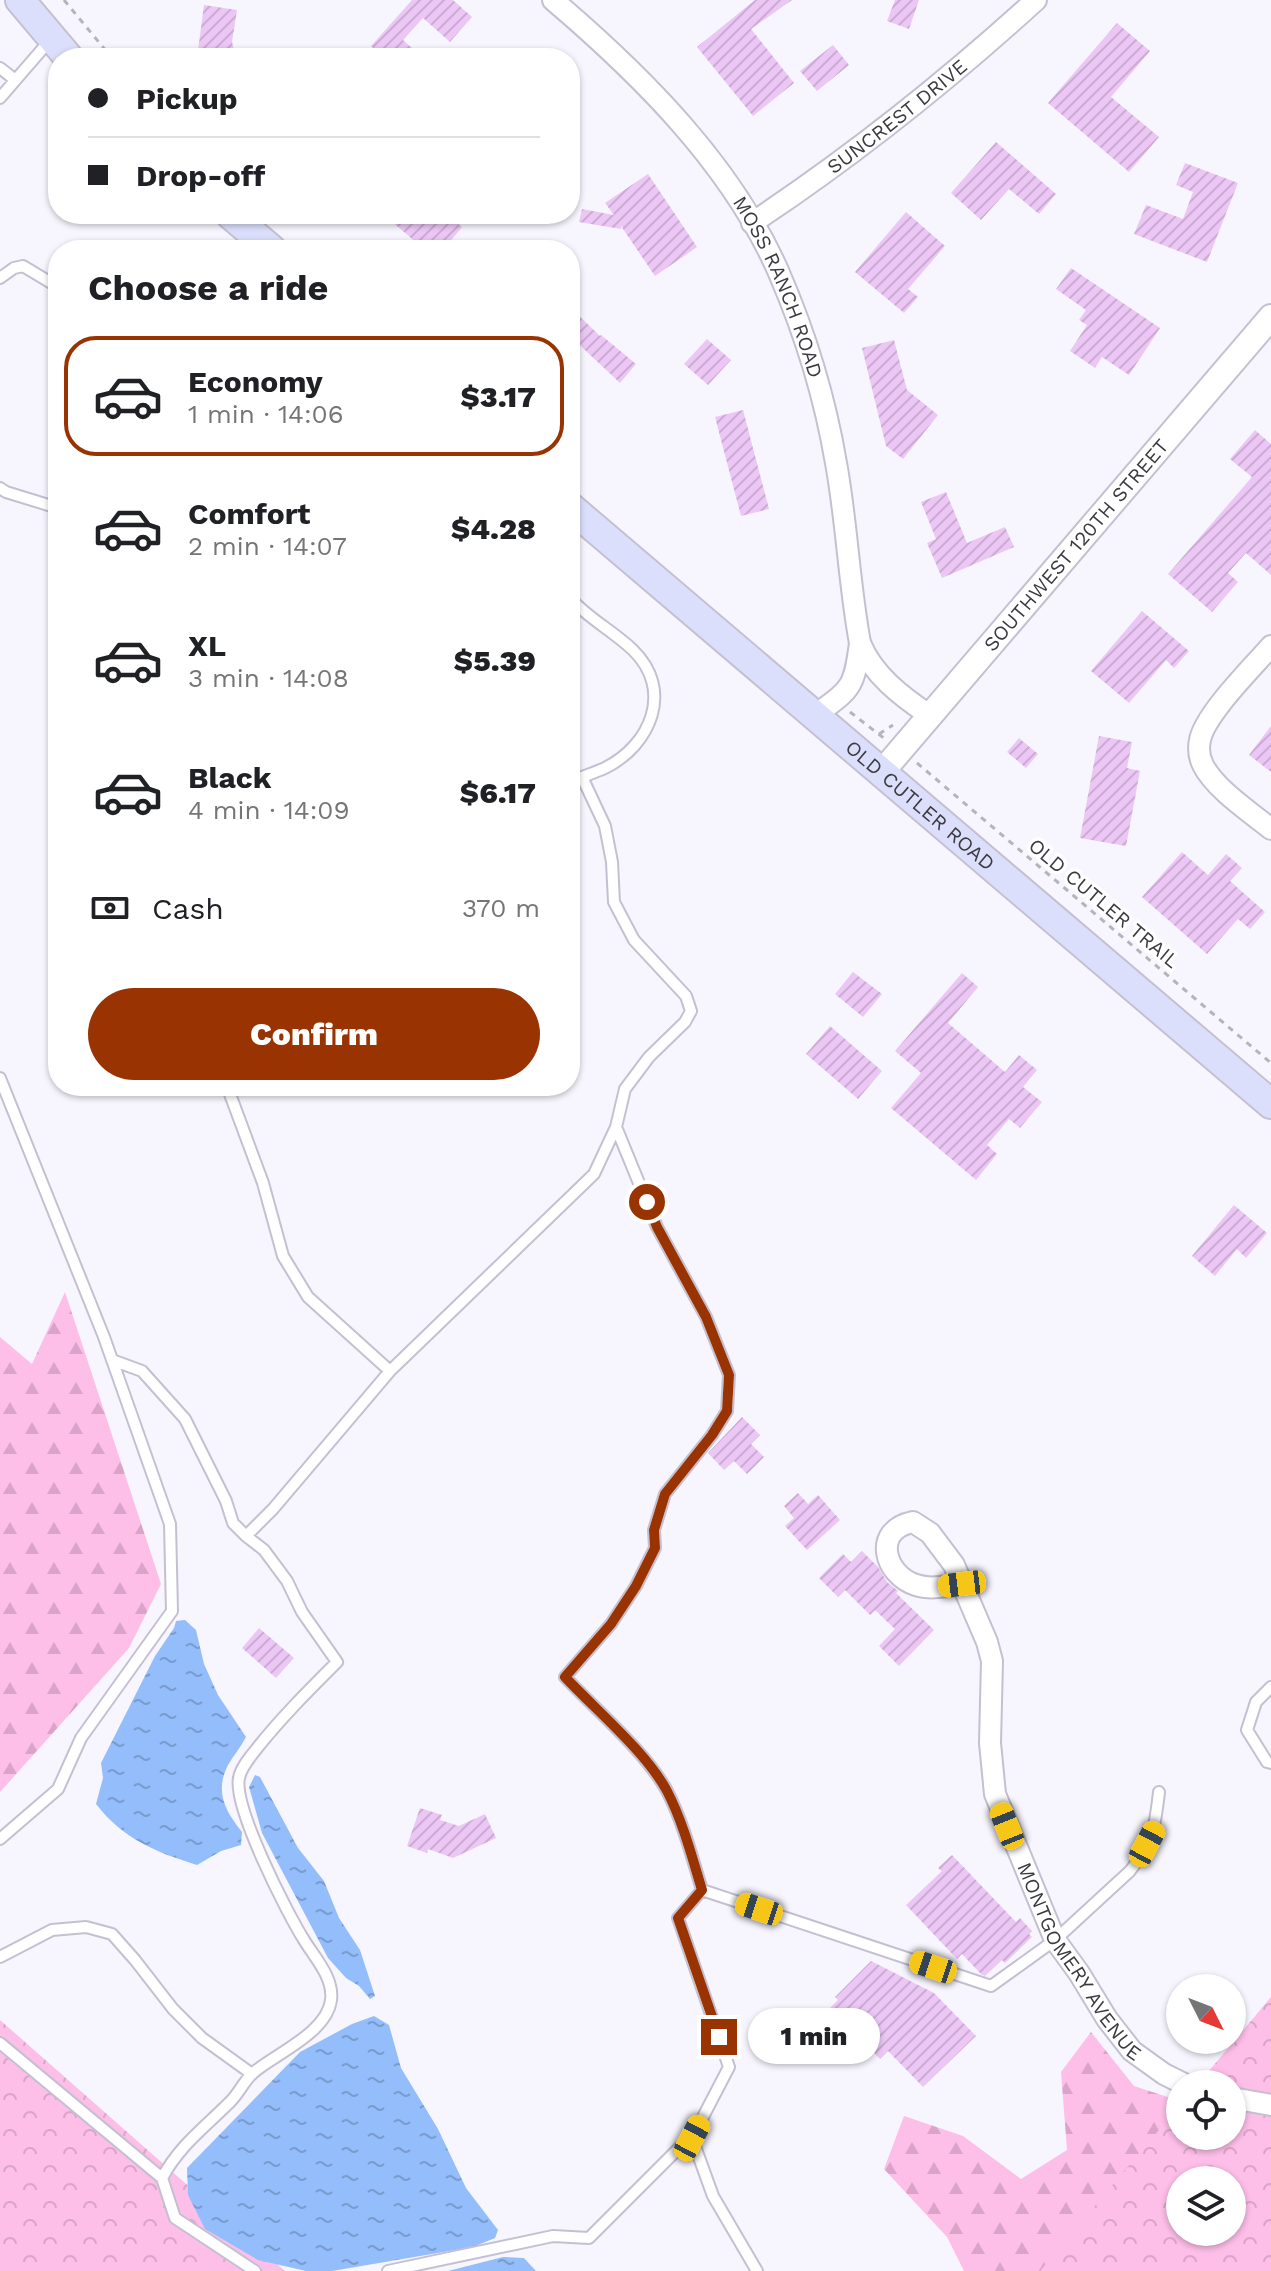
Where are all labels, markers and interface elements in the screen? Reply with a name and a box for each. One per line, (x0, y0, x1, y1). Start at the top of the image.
street label: SUNCREST DRIVE (822, 54, 972, 179)
text: Pickup (136, 81, 238, 116)
text: Drop-off (136, 158, 265, 193)
street label: MOSS RANCH ROAD (728, 192, 828, 381)
text: Choose a ride (88, 267, 328, 309)
icon: car (92, 360, 164, 432)
text: Economy (188, 364, 323, 399)
text: $3.17 (460, 379, 536, 414)
text: 1 min · 14:06 (188, 399, 344, 429)
street label: SOUTHWEST 120TH STREET (979, 434, 1173, 656)
icon: car (92, 492, 164, 564)
text: Comfort (188, 496, 310, 531)
text: $4.28 (451, 511, 536, 546)
text: 2 min · 14:07 (188, 531, 347, 561)
icon: car (92, 624, 164, 696)
text: XL (188, 628, 226, 663)
text: $5.39 (454, 643, 536, 678)
text: 3 min · 14:08 (188, 663, 349, 693)
street label: OLD CUTLER ROAD (841, 735, 1000, 875)
icon: car (92, 756, 164, 828)
text: Black (188, 760, 272, 795)
text: $6.17 (460, 775, 536, 810)
text: 4 min · 14:09 (188, 795, 350, 825)
street label: OLD CUTLER TRAIL (1024, 833, 1184, 973)
icon: cash (88, 886, 132, 930)
text: Cash (152, 891, 224, 926)
text: 370 m (462, 893, 540, 923)
button: Confirm (88, 988, 540, 1080)
route start (629, 1184, 665, 1220)
car (937, 1569, 987, 1599)
car (987, 1799, 1027, 1853)
car (1125, 1817, 1169, 1871)
street label: MONTGOMERY AVENUE (1012, 1859, 1146, 2066)
car (732, 1890, 786, 1928)
car (906, 1948, 960, 1986)
north arrow (1166, 1974, 1246, 2054)
map controls (1166, 1974, 1246, 2246)
callout: 1 min (747, 2009, 879, 2065)
route end (701, 2019, 737, 2055)
text: 1 min (781, 2021, 847, 2051)
button: locate (1166, 2070, 1246, 2150)
car (670, 2111, 714, 2165)
button: layers (1166, 2166, 1246, 2246)

